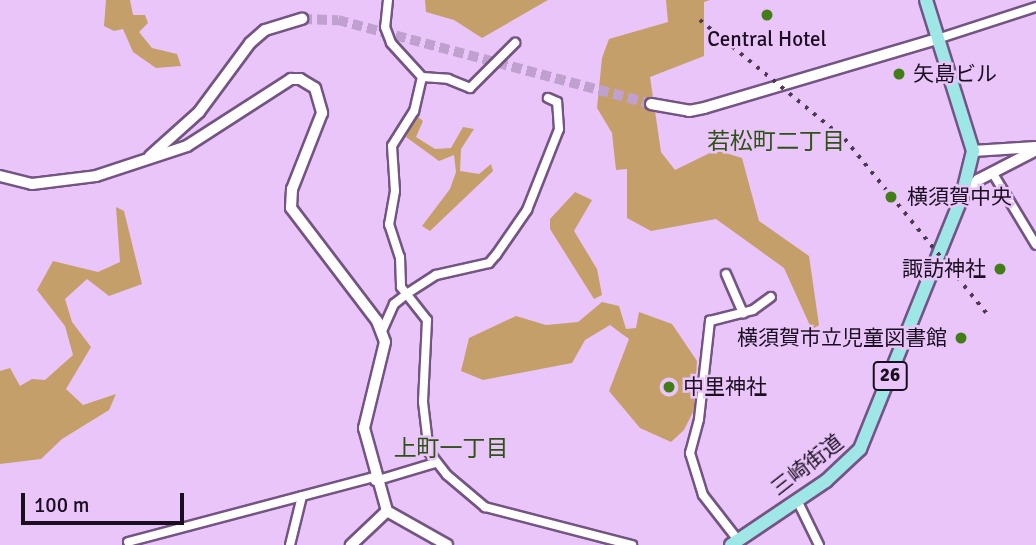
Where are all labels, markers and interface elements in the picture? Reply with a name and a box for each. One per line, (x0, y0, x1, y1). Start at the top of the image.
marker: Central Hotel (759, 7, 775, 23)
place label: Central Hotel (707, 26, 827, 52)
place label: 矢島ビル (913, 61, 997, 87)
marker: 矢島ビル (891, 66, 907, 82)
district label: 若松町二丁目 (707, 128, 845, 156)
place label: 横須賀中央 (907, 184, 1012, 210)
marker: 横須賀中央 (881, 187, 901, 207)
place label: 諏訪神社 (902, 256, 986, 282)
marker: 諏訪神社 (992, 261, 1008, 277)
place label: 横須賀市立児童図書館 (737, 325, 947, 351)
marker: 横須賀市立児童図書館 (953, 330, 969, 346)
road number: 26 (872, 360, 908, 392)
place label: 中里神社 (683, 374, 767, 400)
marker: 中里神社 (661, 379, 677, 395)
street label: 三崎街道 (766, 429, 848, 501)
district label: 上町一丁目 (394, 435, 508, 463)
scale bar (24, 478, 187, 522)
text: 100 m (34, 492, 89, 518)

